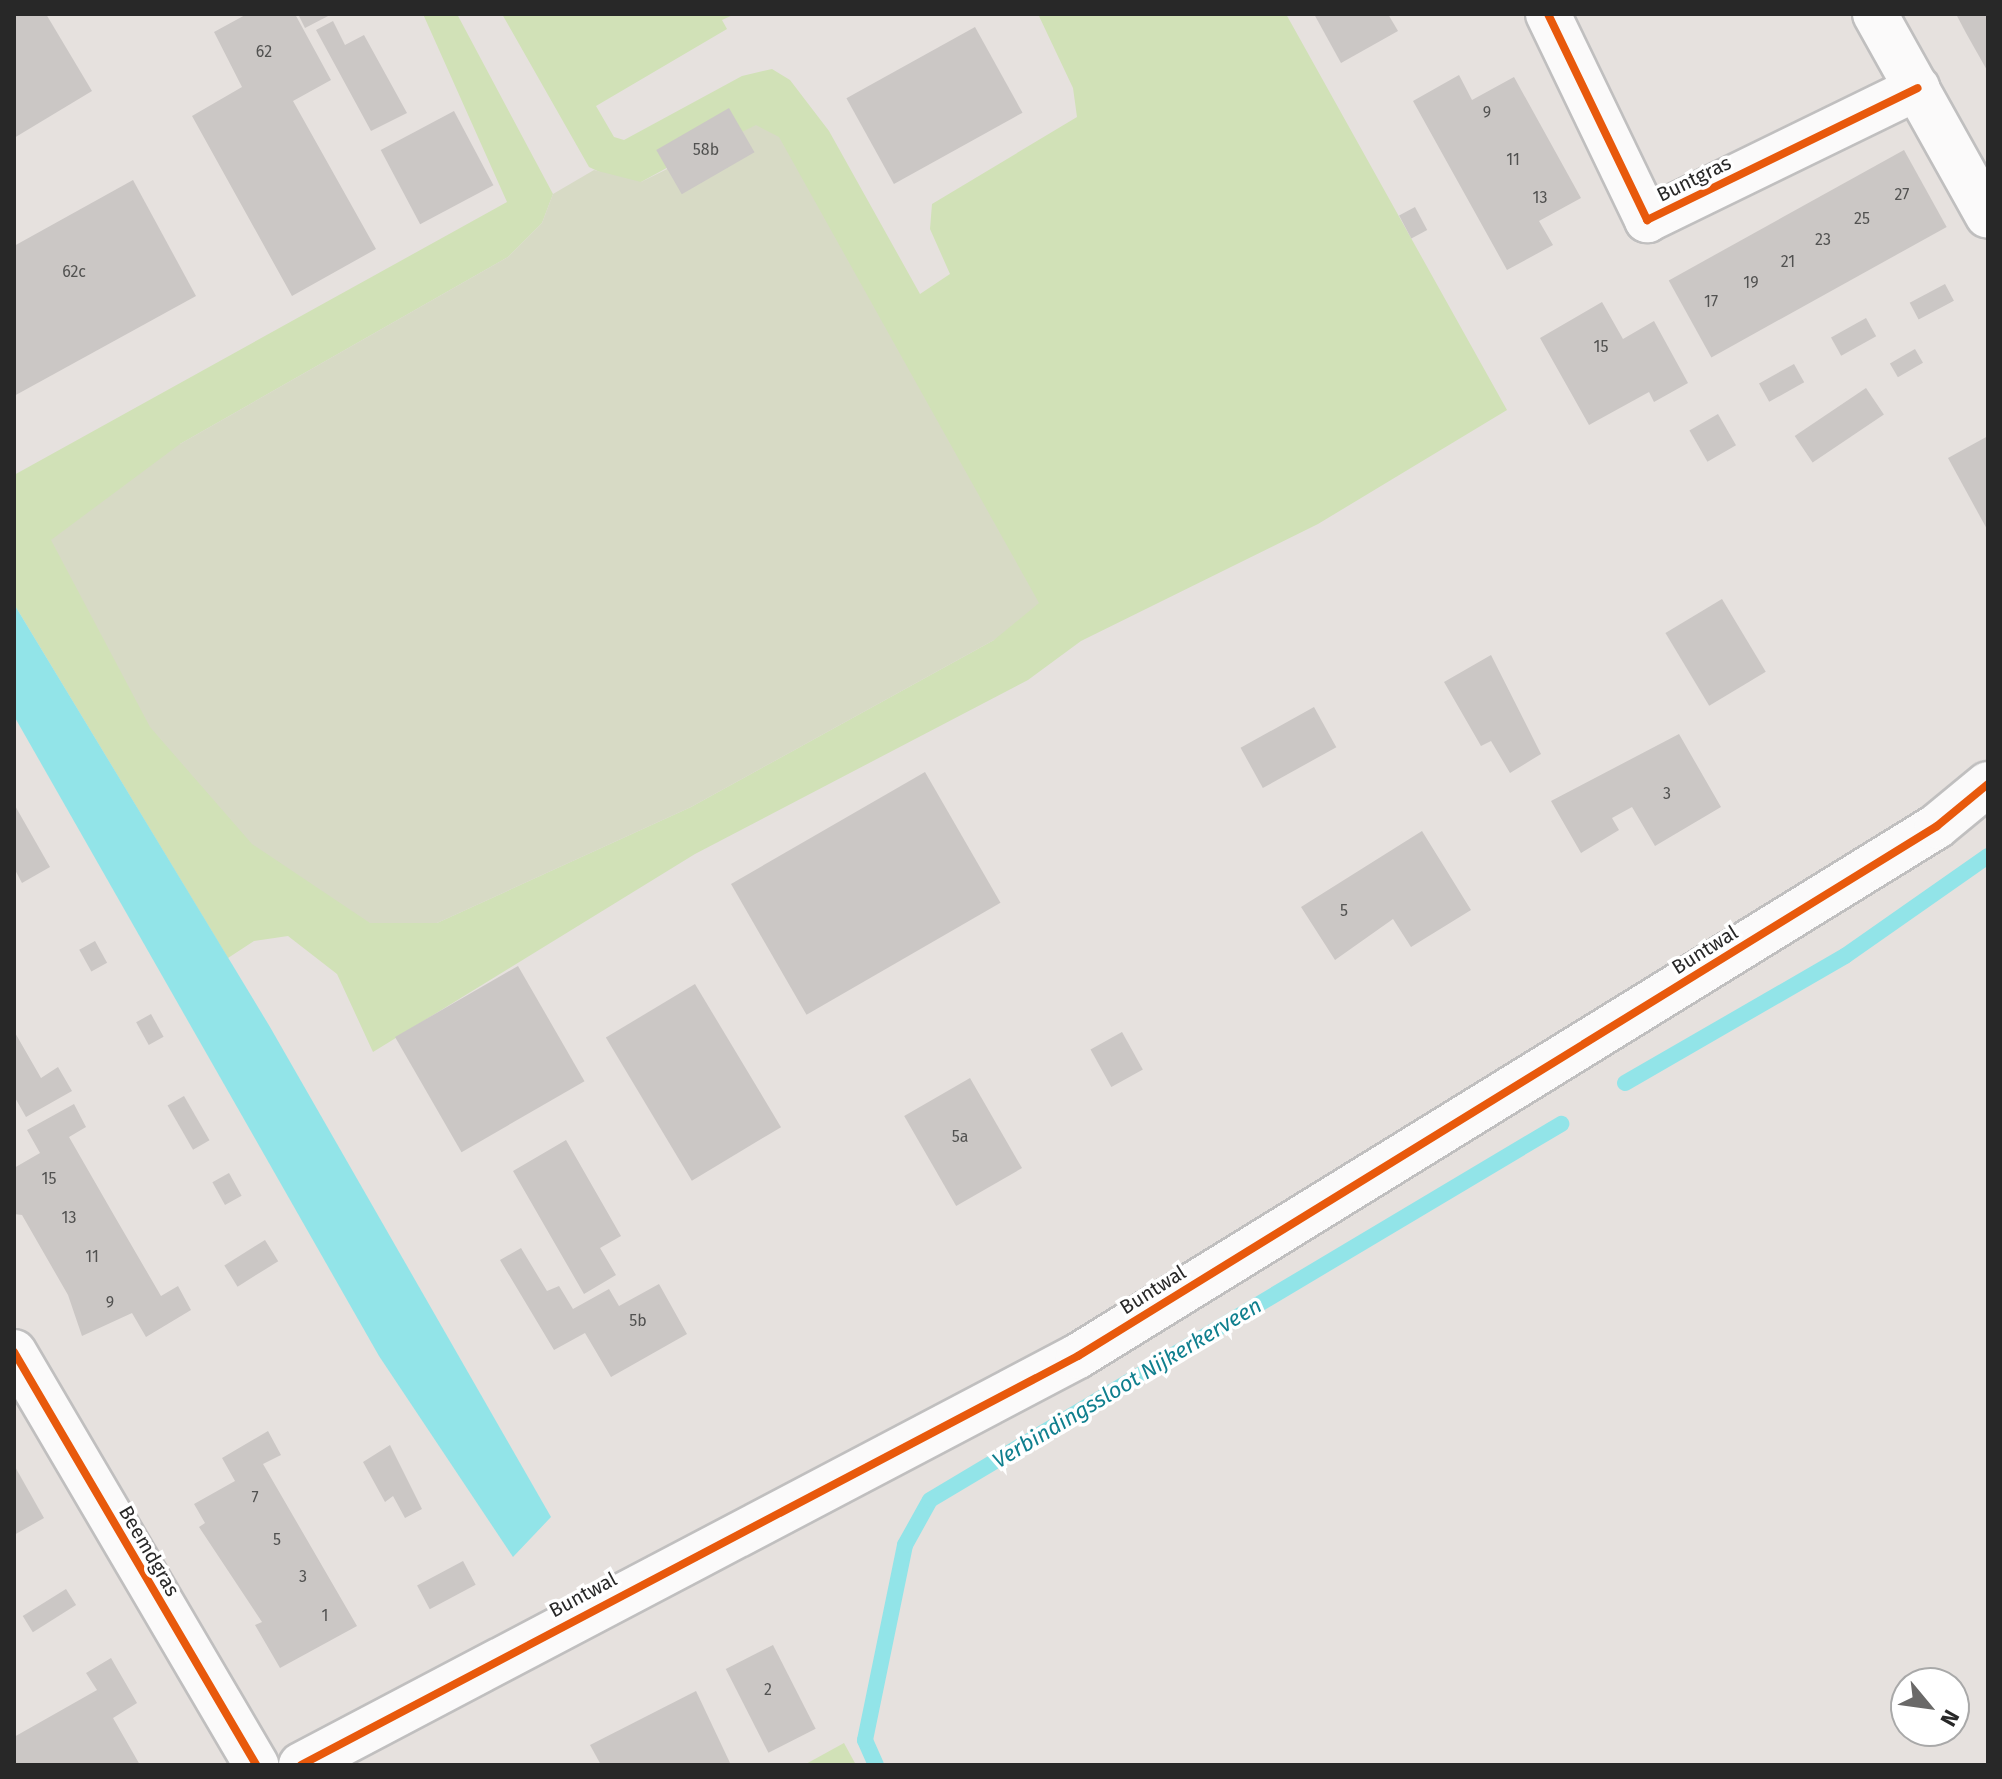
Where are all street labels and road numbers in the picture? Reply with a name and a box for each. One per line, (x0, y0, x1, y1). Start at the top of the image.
street label: Buntgras (1653, 151, 1735, 207)
street label: Buntwal (1668, 920, 1742, 980)
street label: Buntwal (1116, 1260, 1190, 1320)
street label: Beemdgras (113, 1501, 185, 1601)
street label: Buntwal (545, 1567, 621, 1623)

